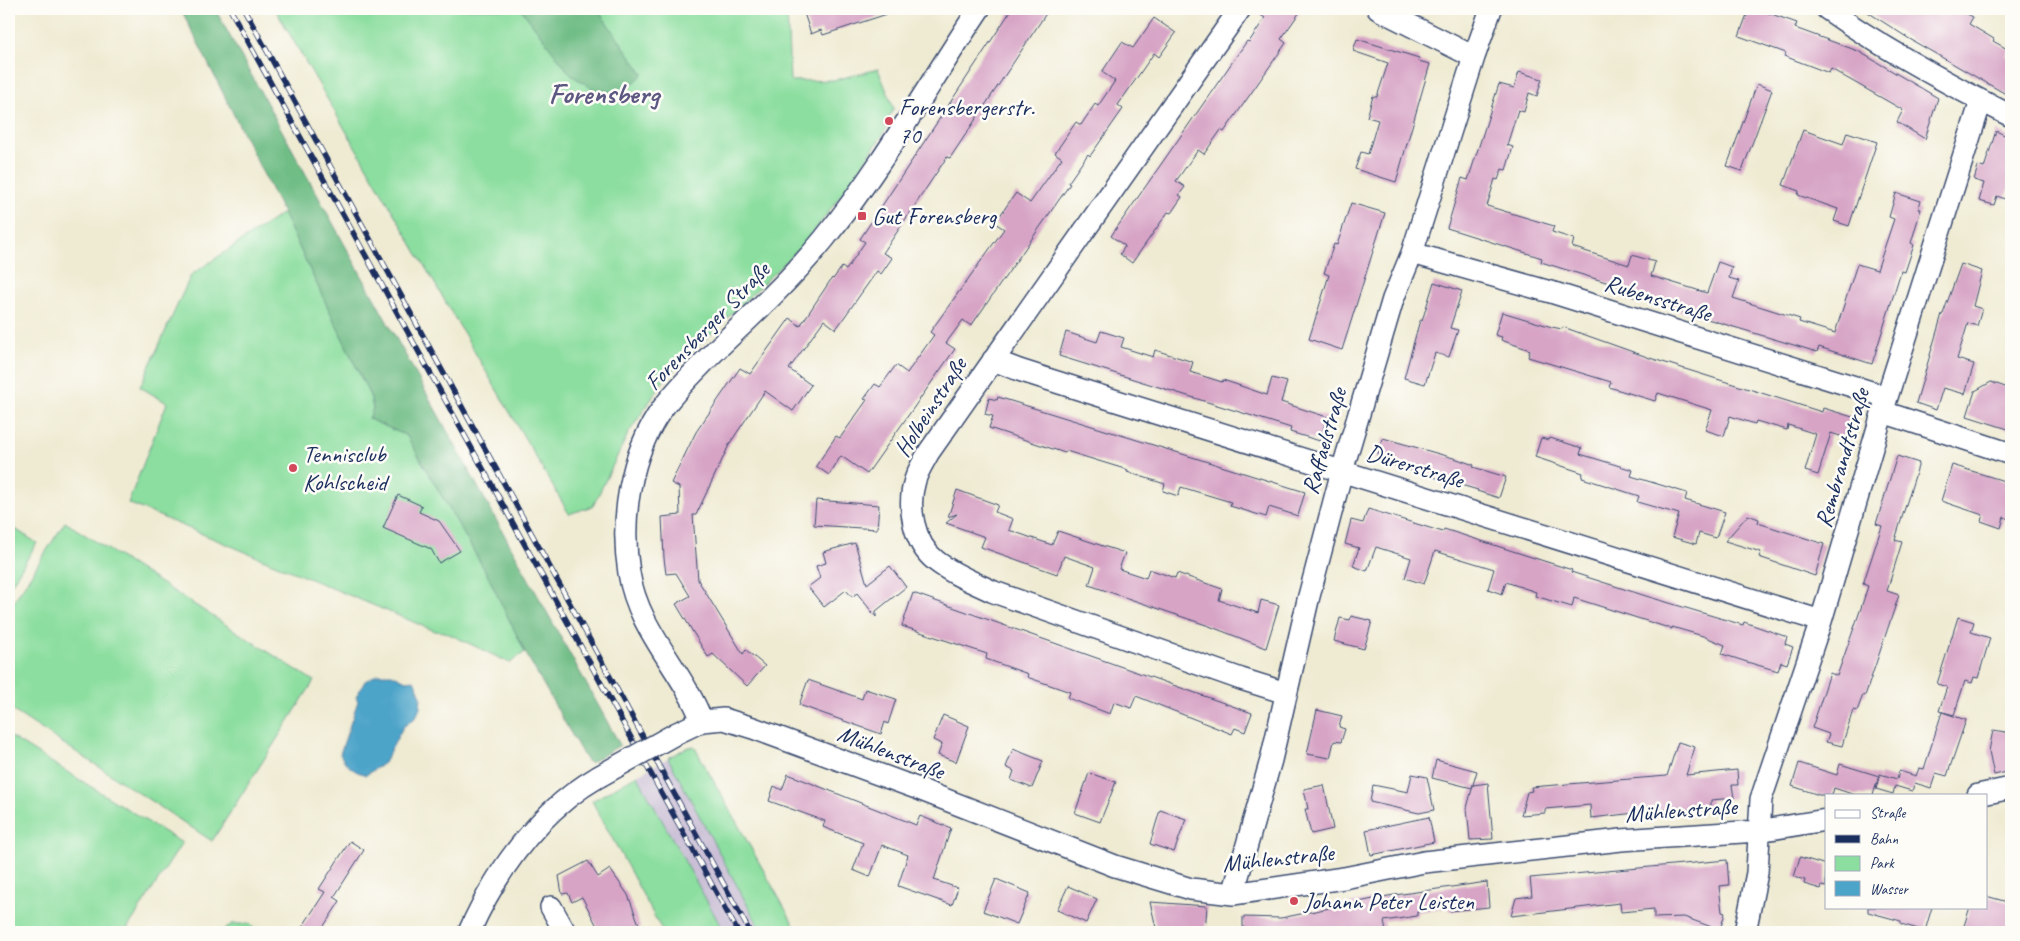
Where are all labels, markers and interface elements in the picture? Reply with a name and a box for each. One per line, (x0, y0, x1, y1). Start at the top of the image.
district label: Forensberg (549, 75, 662, 112)
place label: Forensbergerstr. 70 (899, 92, 1035, 150)
marker: Forensbergerstr. 70 (883, 115, 895, 127)
place label: Gut Forensberg (872, 201, 998, 231)
marker: Gut Forensberg (856, 210, 868, 222)
street label: Forensberger Straße (638, 254, 777, 397)
street label: Rubensstraße (1601, 268, 1717, 329)
street label: Holbeinstraße (887, 350, 974, 462)
street label: Raffaelstraße (1295, 382, 1354, 498)
street label: Rembrandtstraße (1808, 383, 1877, 531)
street label: Dürerstraße (1363, 437, 1469, 496)
place label: Tennisclub Kohlscheid (303, 439, 390, 497)
marker: Tennisclub Kohlscheid (287, 462, 299, 474)
street label: Mühlenstraße (833, 718, 951, 787)
street label: Mühlenstraße (1624, 791, 1740, 829)
legend (1825, 794, 1988, 908)
text: Straße (1870, 804, 1906, 823)
text: Bahn (1870, 830, 1898, 849)
street label: Mühlenstraße (1221, 837, 1337, 879)
text: Park (1870, 854, 1895, 873)
text: Wasser (1870, 880, 1909, 899)
place label: Johann Peter Leisten (1303, 886, 1474, 916)
marker: Johann Peter Leisten (1288, 895, 1300, 907)

